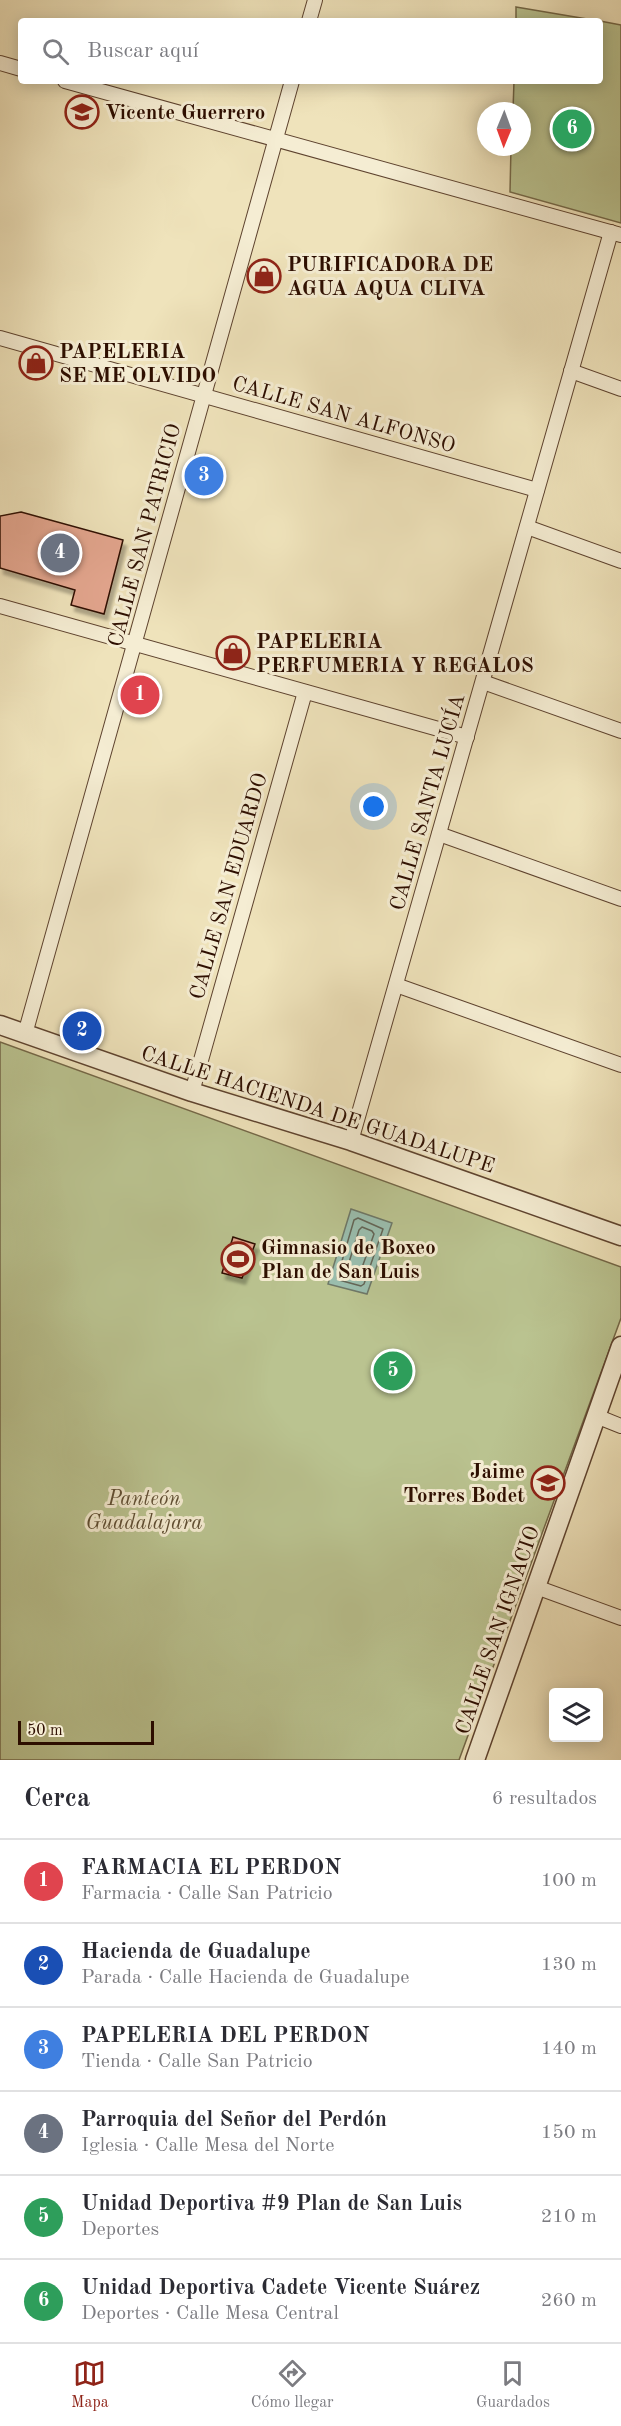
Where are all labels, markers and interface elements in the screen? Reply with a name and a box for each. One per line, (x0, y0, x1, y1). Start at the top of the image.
search box (18, 18, 603, 84)
icon: search (39, 35, 72, 68)
text: Buscar aquí (87, 40, 199, 62)
school or university icon: Vicente Guerrero (64, 94, 100, 130)
north arrow (477, 102, 531, 156)
place label: Vicente Guerrero (105, 103, 265, 124)
pin: 6 (552, 106, 592, 152)
place label: PURIFICADORA DE AGUA AQUA CLIVA (287, 255, 493, 300)
shop icon: PURIFICADORA DE AGUA AQUA CLIVA (246, 258, 282, 294)
place label: PAPELERIA SE ME OLVIDO (59, 342, 216, 387)
shop icon: PAPELERIA SE ME OLVIDO (18, 345, 54, 381)
street label: CALLE SAN ALFONSO (230, 374, 458, 457)
street label: CALLE SAN PATRICIO (105, 421, 185, 649)
pin: 3 (184, 454, 224, 498)
pin: 4 (40, 530, 80, 576)
place label: PAPELERIA PERFUMERIA Y REGALOS (256, 632, 534, 677)
shop icon: PAPELERIA PERFUMERIA Y REGALOS (215, 635, 251, 671)
pin: 1 (120, 672, 160, 718)
street label: CALLE SANTA LUCÍA (384, 691, 469, 913)
street label: CALLE SAN EDUARDO (187, 771, 272, 1002)
your location (359, 792, 388, 821)
pin: 2 (62, 1008, 101, 1054)
street label: CALLE HACIENDA DE GUADALUPE (138, 1043, 497, 1178)
place label: Gimnasio de Boxeo Plan de San Luis (261, 1238, 436, 1283)
sports icon: Gimnasio de Boxeo Plan de San Luis (220, 1241, 256, 1277)
pin: 5 (374, 1348, 412, 1394)
place label: Jaime Torres Bodet (403, 1462, 525, 1507)
school or university icon: Jaime Torres Bodet (530, 1465, 566, 1501)
park label: Panteón Guadalajara (86, 1489, 202, 1534)
street label: CALLE SAN IGNACIO (453, 1523, 544, 1738)
map controls (549, 1688, 603, 1742)
button: layers (549, 1688, 603, 1742)
scale bar (18, 1718, 154, 1746)
text: 50 m (27, 1723, 63, 1739)
text: Cerca (24, 1786, 90, 1812)
text: 6 resultados (492, 1789, 597, 1809)
text: FARMACIA EL PERDON (81, 1857, 341, 1879)
text: 1 (38, 1871, 49, 1891)
text: 100 m (541, 1871, 597, 1891)
text: Farmacia · Calle San Patricio (81, 1884, 333, 1904)
text: Hacienda de Guadalupe (81, 1941, 311, 1963)
text: 2 (38, 1955, 49, 1975)
text: 130 m (541, 1955, 597, 1975)
text: Parada · Calle Hacienda de Guadalupe (81, 1968, 410, 1988)
text: PAPELERIA DEL PERDON (81, 2025, 369, 2047)
text: 3 (38, 2039, 49, 2059)
text: 140 m (541, 2039, 597, 2059)
text: Tienda · Calle San Patricio (81, 2052, 313, 2072)
text: Parroquia del Señor del Perdón (81, 2109, 387, 2131)
text: 4 (38, 2123, 49, 2143)
text: 150 m (541, 2123, 597, 2143)
text: Iglesia · Calle Mesa del Norte (81, 2136, 334, 2156)
text: Unidad Deportiva #9 Plan de San Luis (81, 2193, 462, 2215)
text: 5 (38, 2207, 49, 2227)
text: 210 m (541, 2207, 597, 2227)
text: Deportes (81, 2220, 159, 2240)
text: Unidad Deportiva Cadete Vicente Suárez (81, 2277, 480, 2299)
text: 6 (38, 2291, 49, 2311)
text: 260 m (541, 2291, 597, 2311)
text: Deportes · Calle Mesa Central (81, 2304, 339, 2324)
tab: Mapa (71, 2357, 109, 2413)
tab: Cómo llegar (251, 2357, 334, 2413)
tab: Guardados (476, 2357, 550, 2413)

